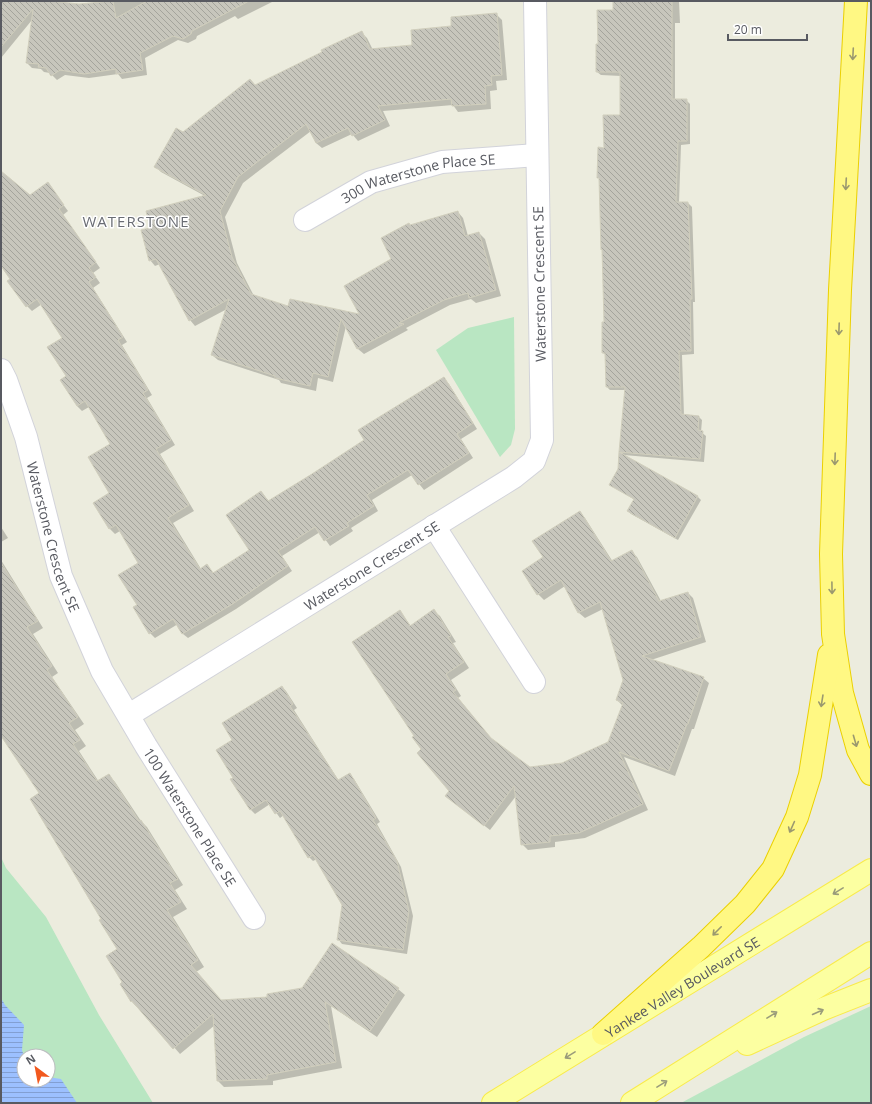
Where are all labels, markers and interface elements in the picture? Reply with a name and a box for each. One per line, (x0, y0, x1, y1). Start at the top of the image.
scale bar (728, 16, 807, 42)
text: 20 m (734, 21, 762, 38)
one-way arrow (849, 47, 857, 60)
street label: 300 Waterstone Place SE (337, 149, 496, 207)
one-way arrow (842, 177, 850, 190)
street label: Waterstone Crescent SE (528, 206, 550, 362)
district label: WATERSTONE (83, 211, 189, 231)
one-way arrow (835, 322, 843, 335)
one-way arrow (831, 452, 838, 465)
street label: Waterstone Crescent SE (23, 459, 85, 615)
street label: Waterstone Crescent SE (300, 516, 443, 614)
one-way arrow (828, 581, 836, 594)
one-way arrow (818, 694, 826, 707)
one-way arrow (852, 734, 860, 747)
street label: 100 Waterstone Place SE (140, 744, 241, 890)
one-way arrow (788, 820, 795, 832)
one-way arrow (832, 887, 844, 895)
one-way arrow (712, 926, 722, 936)
street label: Yankee Valley Boulevard SE (601, 932, 763, 1041)
one-way arrow (811, 1008, 823, 1015)
one-way arrow (766, 1011, 777, 1019)
north arrow (16, 1048, 56, 1088)
text: N (23, 1050, 38, 1068)
one-way arrow (565, 1051, 576, 1059)
one-way arrow (656, 1080, 667, 1088)

